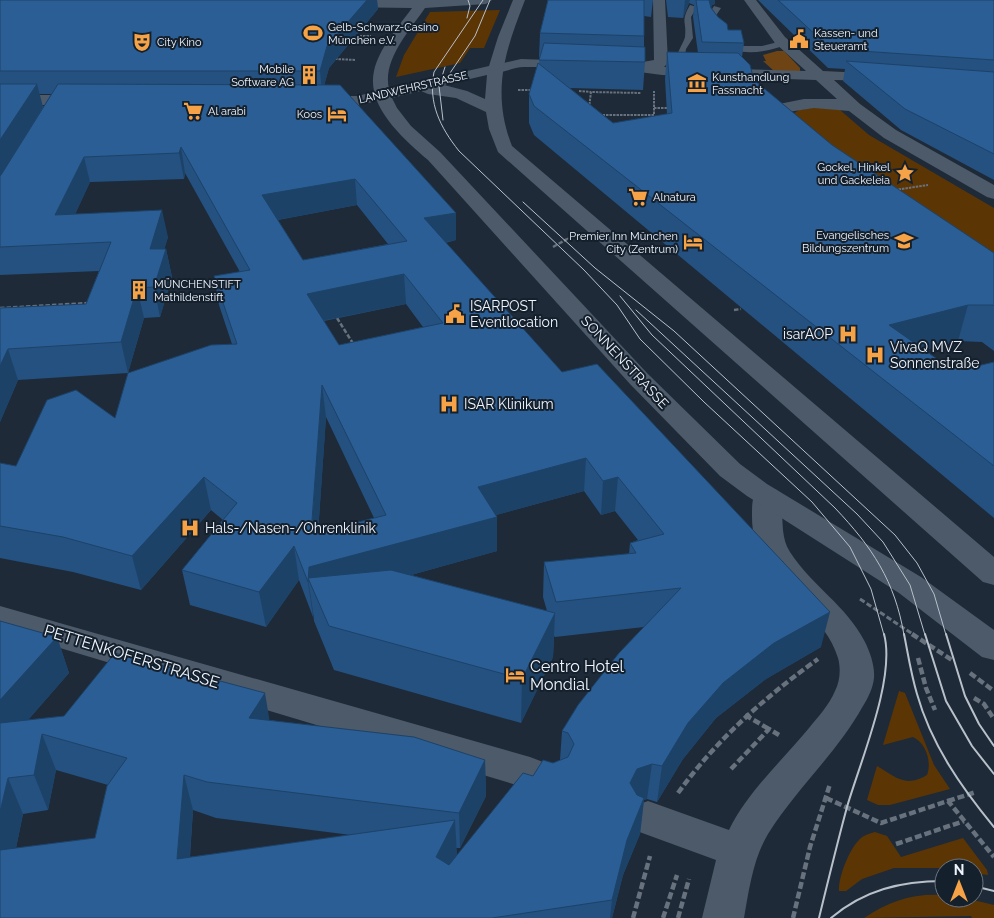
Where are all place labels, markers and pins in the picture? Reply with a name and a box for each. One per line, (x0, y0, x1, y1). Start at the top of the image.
place label: Gelb-Schwarz-Casino München e.V. (328, 21, 439, 47)
sports icon: Gelb-Schwarz-Casino München e.V. (302, 22, 324, 44)
place label: Kassen- und Steueramt (814, 27, 878, 53)
public building icon: Kassen- und Steueramt (788, 28, 810, 50)
theatre icon: City Kino (131, 31, 153, 53)
place label: City Kino (157, 36, 202, 49)
place label: Mobile Software AG (231, 63, 295, 89)
building icon: Mobile Software AG (298, 64, 320, 86)
place label: Kunsthandlung Fassnacht (712, 71, 789, 97)
museum icon: Kunsthandlung Fassnacht (686, 72, 708, 94)
supermarket icon: Al arabi (182, 100, 204, 122)
hotel icon: Koos (326, 103, 348, 125)
place label: Al arabi (208, 105, 246, 118)
place label: Koos (297, 108, 322, 121)
place label: Gockel, Hinkel und Gackeleia (817, 161, 890, 187)
place icon: Gockel, Hinkel und Gackeleia (894, 162, 916, 184)
supermarket icon: Alnatura (627, 186, 649, 208)
place label: Alnatura (653, 191, 696, 204)
place label: Evangelisches Bildungszentrum (802, 229, 889, 255)
place label: Premier Inn München City (Zentrum) (569, 230, 678, 256)
school or university icon: Evangelisches Bildungszentrum (893, 230, 915, 252)
hotel icon: Premier Inn München City (Zentrum) (682, 231, 704, 253)
place label: MÜNCHENSTIFT Mathildenstift (154, 278, 241, 304)
building icon: MÜNCHENSTIFT Mathildenstift (128, 279, 150, 301)
place label: ISARPOST Eventlocation (470, 298, 558, 330)
public building icon: ISARPOST Eventlocation (444, 303, 466, 325)
hospital icon: isarAOP (837, 323, 859, 345)
place label: isarAOP (783, 326, 833, 342)
place label: VivaQ MVZ Sonnenstraße (890, 339, 979, 371)
hospital icon: VivaQ MVZ Sonnenstraße (864, 344, 886, 366)
hospital icon: ISAR Klinikum (438, 393, 460, 415)
place label: ISAR Klinikum (464, 396, 554, 412)
hospital icon: Hals-/Nasen-/Ohrenklinik (179, 517, 201, 539)
place label: Hals-/Nasen-/Ohrenklinik (205, 520, 377, 536)
place label: Centro Hotel Mondial (530, 657, 625, 694)
hotel icon: Centro Hotel Mondial (504, 664, 526, 686)

